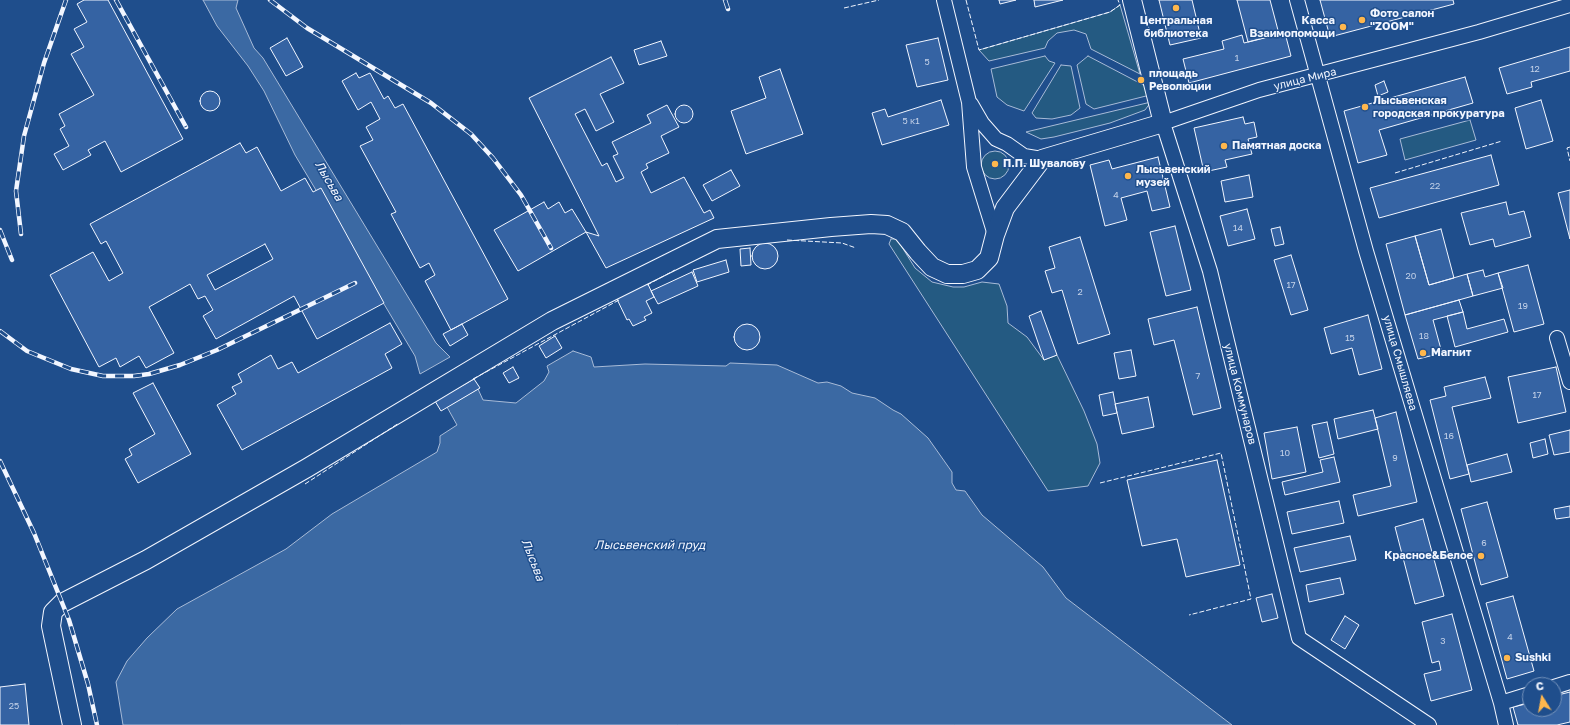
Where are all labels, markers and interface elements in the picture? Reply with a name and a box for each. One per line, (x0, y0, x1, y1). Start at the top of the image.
marker: Центральная библиотека (1171, 3, 1181, 13)
place label: Фото салон "ZOOM" (1370, 7, 1434, 33)
place label: Центральная библиотека (1140, 14, 1212, 40)
place label: Касса Взаимопомощи (1249, 14, 1335, 40)
marker: Фото салон "ZOOM" (1357, 15, 1367, 25)
marker: Касса Взаимопомощи (1338, 22, 1348, 32)
house number: 1 (1235, 53, 1239, 63)
house number: 5 (924, 57, 930, 67)
house number: 12 (1530, 64, 1540, 74)
street label: улица Мира (1272, 65, 1338, 93)
place label: площадь Революции (1149, 67, 1211, 93)
marker: площадь Революции (1136, 75, 1146, 85)
place label: Лысьвенская городская прокуратура (1373, 94, 1505, 120)
marker: Лысьвенская городская прокуратура (1360, 102, 1370, 112)
house number: 5 к1 (902, 116, 920, 126)
place label: Памятная доска (1232, 139, 1321, 153)
marker: Памятная доска (1219, 141, 1229, 151)
place label: П.П. Шувалову (1003, 157, 1086, 171)
water label: Лысьва (312, 158, 346, 204)
marker: П.П. Шувалову (990, 159, 1000, 169)
place label: Лысьвенский музей (1136, 163, 1210, 189)
marker: Лысьвенский музей (1123, 171, 1133, 181)
house number: 22 (1430, 181, 1440, 191)
house number: 4 (1113, 190, 1119, 200)
house number: 14 (1233, 223, 1243, 233)
house number: 20 (1406, 271, 1416, 281)
house number: 17 (1286, 280, 1296, 290)
house number: 2 (1077, 287, 1083, 297)
house number: 19 (1518, 301, 1528, 311)
street label: улица Смышляева (1380, 314, 1420, 412)
house number: 18 (1419, 331, 1429, 341)
house number: 15 (1345, 333, 1355, 343)
street label: улица Коммунаров (1221, 342, 1259, 446)
place label: Магнит (1431, 346, 1471, 360)
marker: Магнит (1418, 348, 1428, 358)
house number: 7 (1196, 371, 1200, 381)
house number: 17 (1532, 390, 1542, 400)
house number: 16 (1444, 431, 1454, 441)
house number: 10 (1280, 448, 1290, 458)
house number: 9 (1392, 453, 1398, 463)
water label: Лысьва (518, 537, 548, 583)
water label: Лысьвенский пруд (595, 538, 705, 552)
house number: 6 (1481, 538, 1487, 548)
place label: Красное&Белое (1384, 549, 1473, 563)
marker: Красное&Белое (1476, 551, 1486, 561)
house number: 4 (1507, 632, 1513, 642)
house number: 3 (1440, 636, 1446, 646)
place label: Sushki (1515, 651, 1551, 665)
marker: Sushki (1502, 653, 1512, 663)
north arrow (1522, 677, 1562, 717)
text: С (1535, 679, 1545, 693)
house number: 25 (9, 701, 19, 711)

